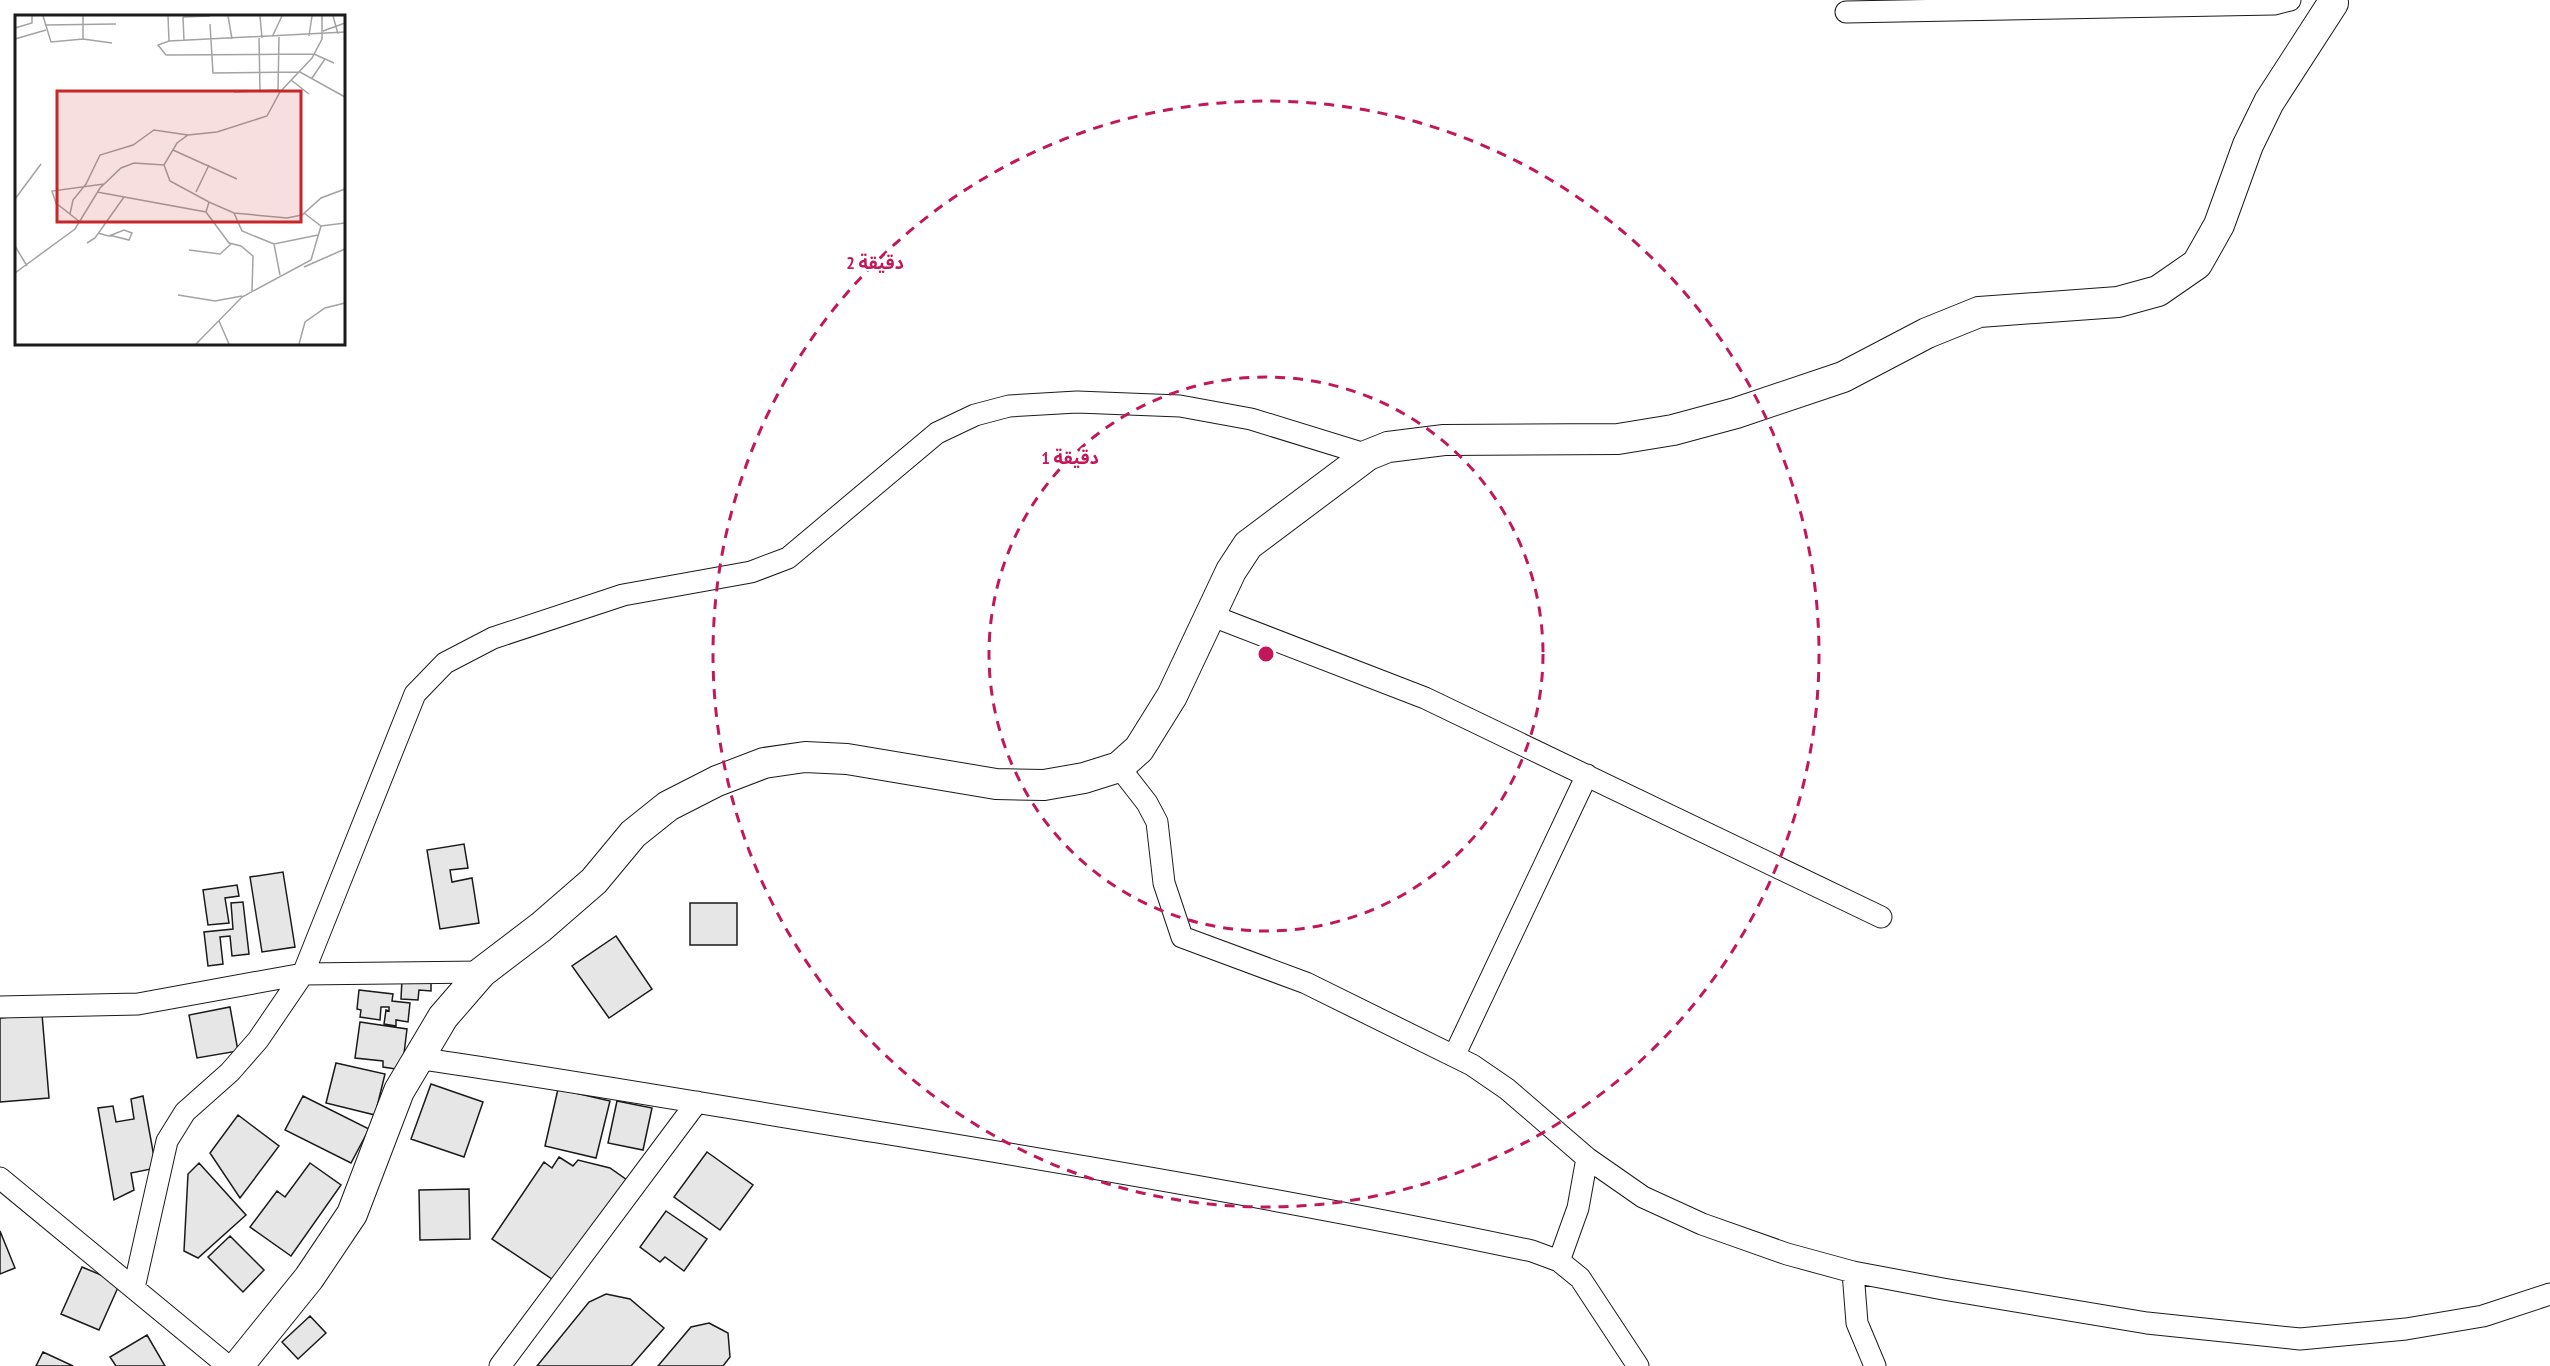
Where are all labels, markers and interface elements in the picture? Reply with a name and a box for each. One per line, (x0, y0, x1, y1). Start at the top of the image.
inset map (15, 15, 345, 345)
text: 2 دقيقة (846, 251, 904, 274)
text: 1 دقيقة (1041, 446, 1099, 469)
centre of rings (1256, 644, 1276, 664)

